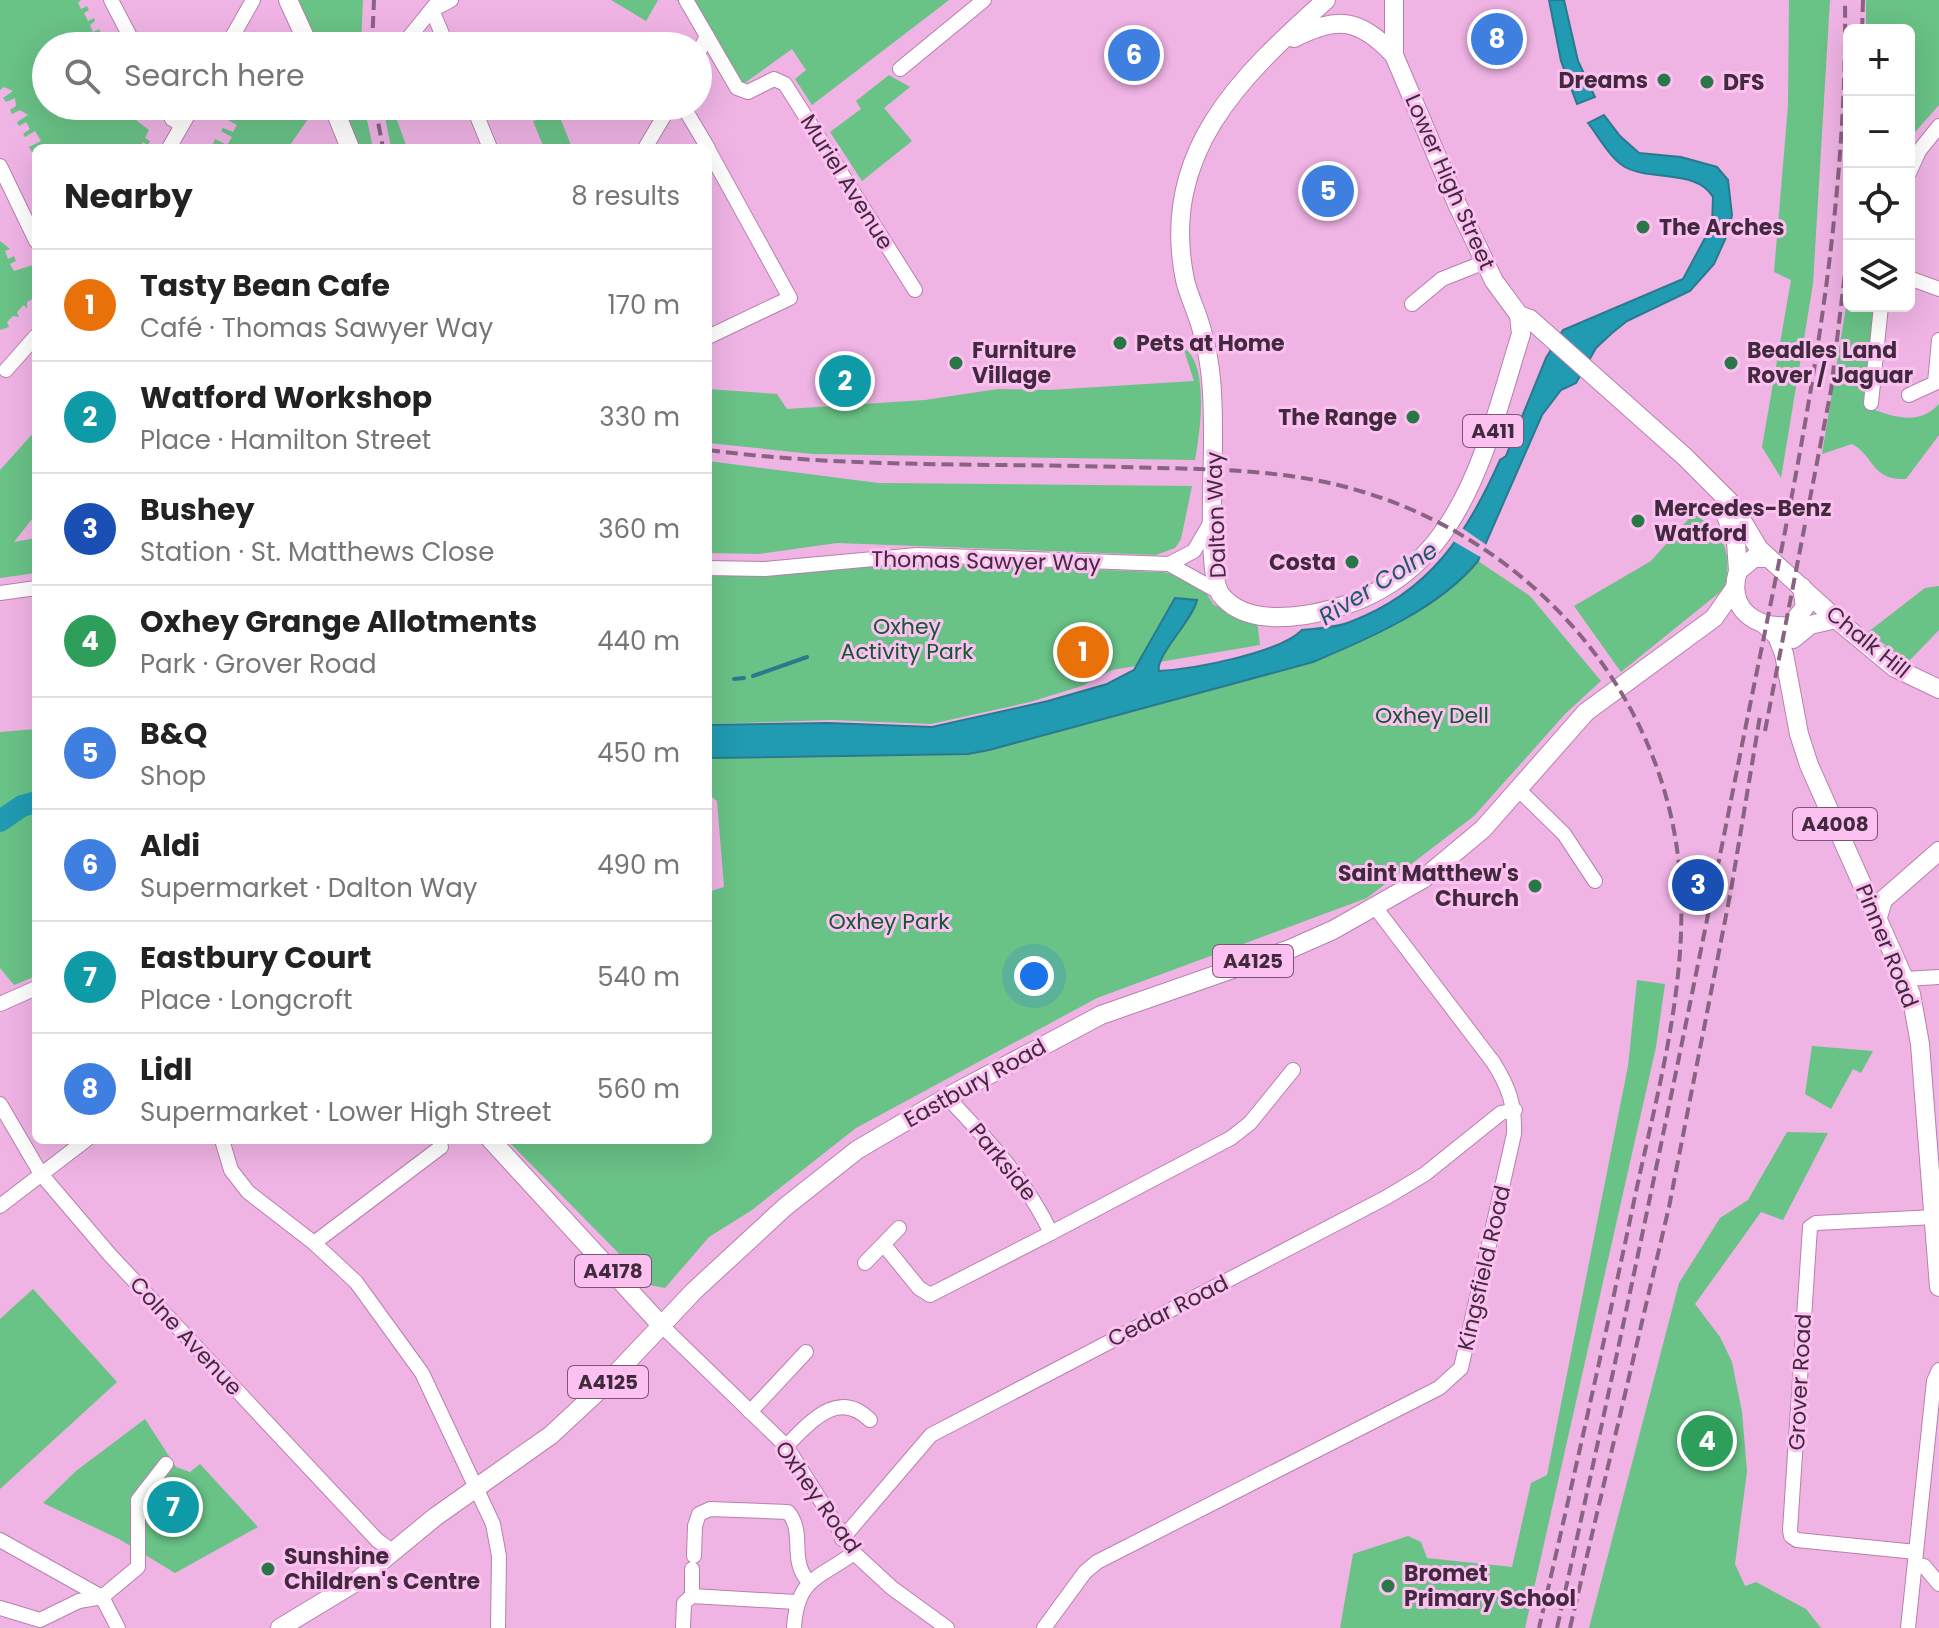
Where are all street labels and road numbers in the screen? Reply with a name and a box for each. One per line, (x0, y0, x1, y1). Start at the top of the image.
street label: Lower High Street (1397, 89, 1503, 275)
street label: Muriel Avenue (793, 108, 901, 256)
road number: A411 (1463, 415, 1523, 447)
street label: Dalton Way (1198, 451, 1234, 579)
street label: Thomas Sawyer Way (871, 543, 1102, 579)
street label: Chalk Hill (1819, 598, 1917, 686)
road number: A4008 (1793, 808, 1877, 840)
street label: Pinner Road (1848, 879, 1926, 1013)
road number: A4125 (1213, 945, 1293, 977)
street label: Eastbury Road (898, 1031, 1052, 1135)
street label: Parkside (962, 1116, 1044, 1208)
street label: Kingsfield Road (1450, 1182, 1518, 1354)
road number: A4178 (575, 1255, 651, 1287)
street label: Cedar Road (1102, 1267, 1234, 1355)
street label: Colne Avenue (123, 1270, 249, 1402)
street label: Grover Road (1781, 1313, 1819, 1451)
road number: A4125 (568, 1366, 648, 1398)
street label: Oxhey Road (768, 1434, 868, 1560)

